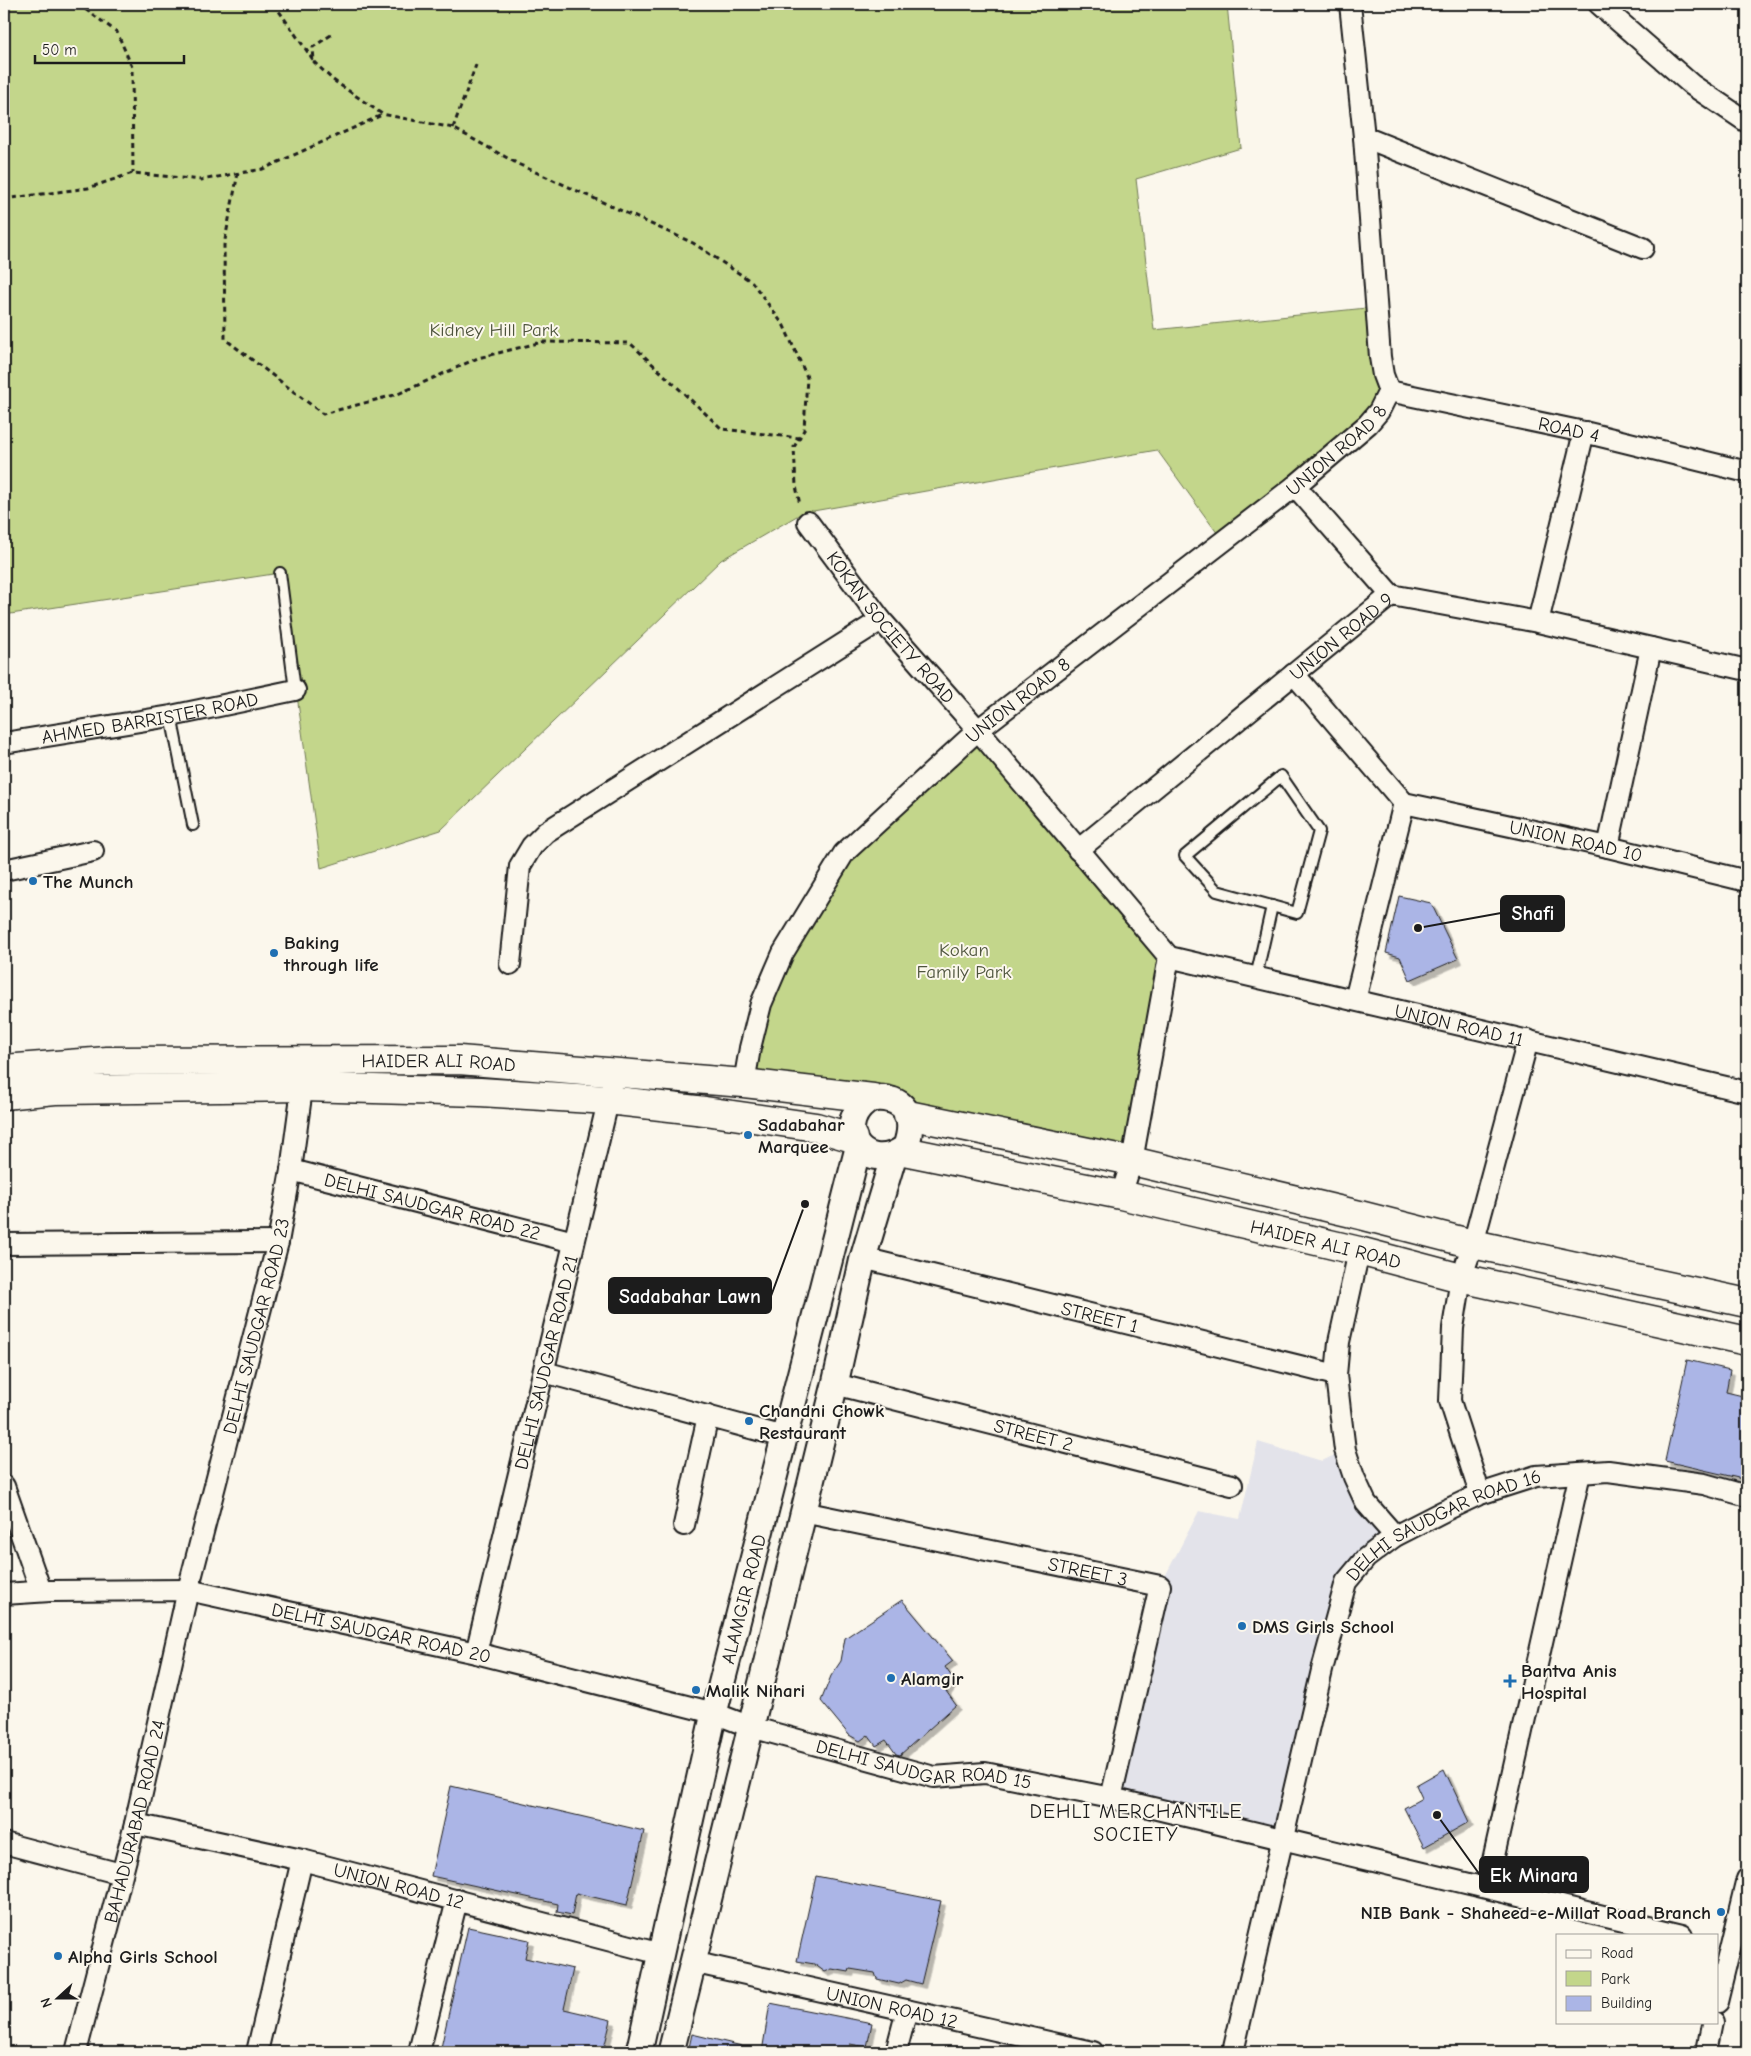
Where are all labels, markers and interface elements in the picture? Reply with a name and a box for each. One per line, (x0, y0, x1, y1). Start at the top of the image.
scale bar (35, 32, 184, 64)
text: 50 m (42, 41, 77, 59)
park label: Kidney Hill Park (430, 319, 559, 341)
street label: UNION ROAD 8 (1282, 402, 1392, 501)
street label: ROAD 4 (1536, 413, 1602, 447)
street label: KOKAN SOCIETY ROAD (822, 547, 959, 708)
street label: UNION ROAD 9 (1285, 588, 1397, 685)
street label: UNION ROAD 8 (961, 653, 1075, 748)
street label: AHMED BARRISTER ROAD (40, 688, 260, 749)
street label: UNION ROAD 10 (1507, 816, 1645, 867)
place label: The Munch (43, 871, 134, 893)
marker: The Munch (27, 875, 39, 887)
callout: Shafi (1501, 896, 1564, 931)
text: Shafi (1512, 902, 1554, 925)
place label: Baking through life (283, 932, 379, 976)
park label: Kokan Family Park (916, 939, 1012, 983)
marker: Baking through life (268, 947, 280, 959)
street label: UNION ROAD 11 (1392, 1000, 1526, 1051)
street label: HAIDER ALI ROAD (362, 1050, 516, 1077)
place label: Sadabahar Marquee (758, 1114, 845, 1158)
marker: Sadabahar Marquee (742, 1129, 754, 1141)
street label: DELHI SAUDGAR ROAD 22 (322, 1169, 543, 1245)
street label: HAIDER ALI ROAD (1248, 1216, 1403, 1274)
street label: DELHI SAUDGAR ROAD 23 (219, 1217, 294, 1437)
street label: DELHI SAUDGAR ROAD 21 (510, 1253, 583, 1472)
callout: Sadabahar Lawn (609, 1278, 771, 1313)
text: Sadabahar Lawn (619, 1285, 761, 1308)
street label: STREET 1 (1059, 1297, 1140, 1338)
place label: Chandni Chowk Restaurant (759, 1400, 885, 1444)
marker: Chandni Chowk Restaurant (743, 1415, 755, 1427)
street label: STREET 2 (992, 1415, 1075, 1456)
street label: DELHI SAUDGAR ROAD 16 (1342, 1465, 1544, 1585)
street label: ALAMGIR ROAD (717, 1532, 771, 1666)
street label: STREET 3 (1046, 1553, 1129, 1591)
street label: DELHI SAUDGAR ROAD 20 (269, 1599, 493, 1668)
place label: DMS Girls School (1252, 1616, 1394, 1638)
marker: DMS Girls School (1236, 1620, 1248, 1632)
place label: Bantva Anis Hospital (1521, 1660, 1616, 1704)
place label: Alamgir (901, 1668, 964, 1690)
marker: Alamgir (885, 1672, 897, 1684)
marker: Bantva Anis Hospital (1503, 1674, 1517, 1688)
place label: Malik Nihari (706, 1680, 805, 1702)
marker: Malik Nihari (690, 1684, 702, 1696)
street label: BAHADURABAD ROAD 24 (100, 1718, 170, 1925)
street label: DELHI SAUDGAR ROAD 15 (813, 1735, 1033, 1794)
district label: DEHLI MERCHANTILE SOCIETY (1029, 1800, 1243, 1846)
callout: Ek Minara (1480, 1857, 1588, 1892)
street label: UNION ROAD 12 (331, 1859, 466, 1914)
text: Ek Minara (1490, 1864, 1578, 1887)
place label: NIB Bank - Shaheed-e-Millat Road Branch (1360, 1902, 1711, 1924)
marker: NIB Bank - Shaheed-e-Millat Road Branch (1715, 1906, 1727, 1918)
legend (1556, 1934, 1718, 2024)
text: Road (1601, 1944, 1633, 1962)
place label: Alpha Girls School (68, 1946, 218, 1968)
marker: Alpha Girls School (52, 1950, 64, 1962)
text: Park (1601, 1970, 1630, 1988)
north arrow (32, 1974, 82, 2024)
street label: UNION ROAD 12 (824, 1982, 960, 2033)
text: Building (1601, 1994, 1652, 2012)
text: N (37, 1995, 56, 2010)

